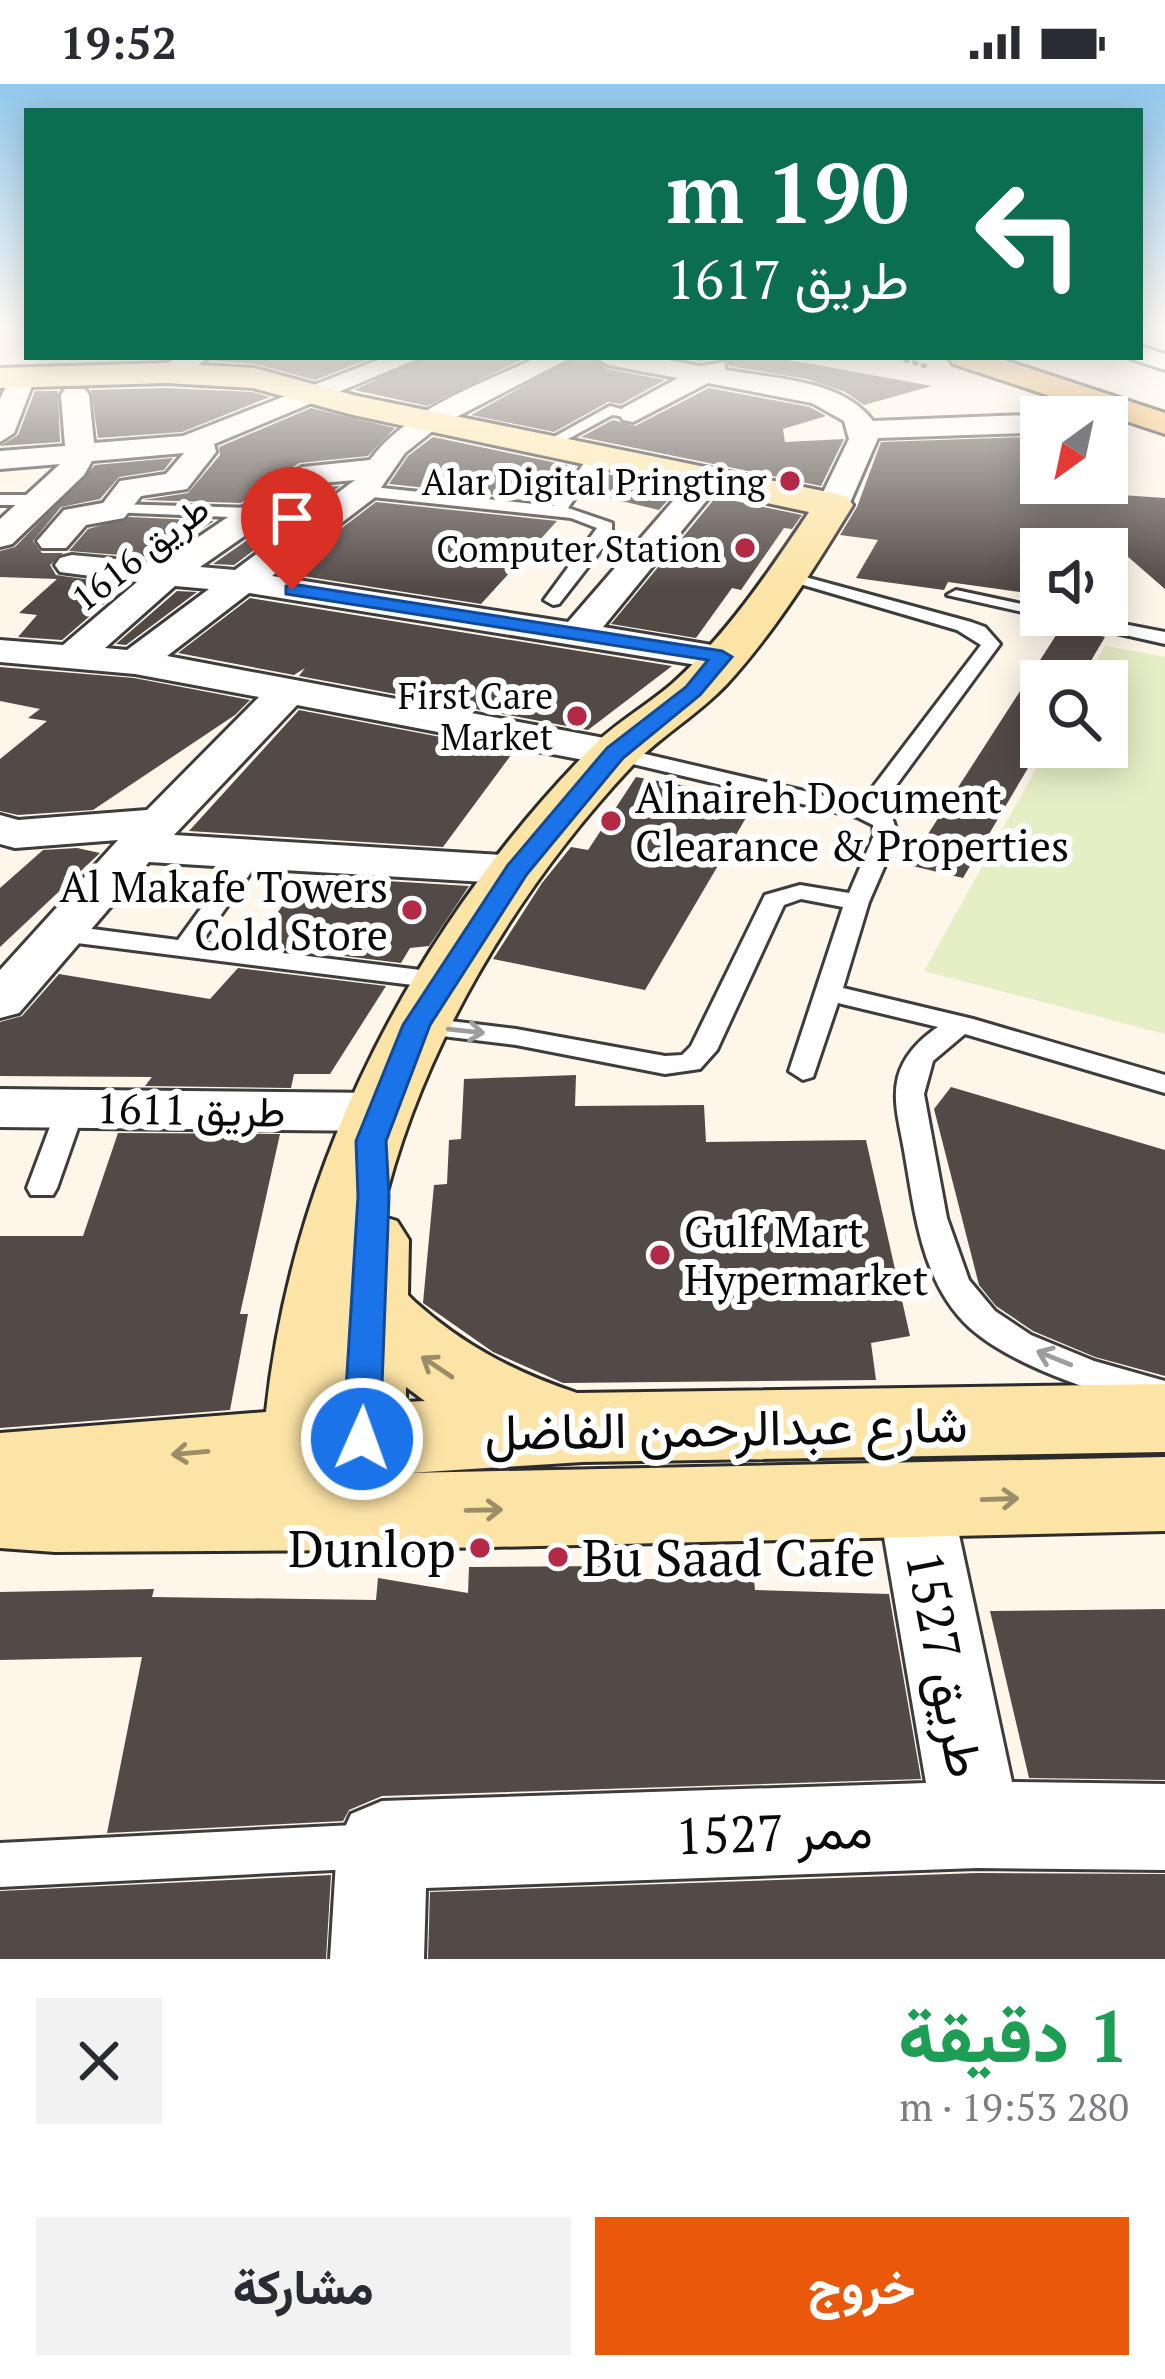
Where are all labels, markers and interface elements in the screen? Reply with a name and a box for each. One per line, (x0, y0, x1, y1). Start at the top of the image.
text: 19:52 (60, 12, 177, 72)
text: 190 m (666, 136, 909, 247)
icon: left (951, 156, 1107, 312)
text: طريق 1617 (666, 243, 909, 314)
north arrow (1020, 396, 1128, 504)
map controls (1020, 396, 1128, 768)
place label: Alar Digital Pringting (422, 458, 767, 505)
pin (241, 467, 343, 590)
marker: Alar Digital Pringting (777, 468, 803, 494)
street label: طريق 1616 (62, 485, 218, 621)
icon: arrive (259, 485, 325, 551)
place label: Computer Station (436, 525, 721, 572)
button: sound (1020, 528, 1128, 636)
marker: Computer Station (732, 535, 758, 561)
button: search (1020, 660, 1128, 768)
place label: First Care Market (398, 672, 553, 760)
marker: First Care Market (564, 703, 590, 729)
place label: Alnaireh Document Clearance & Properties (635, 769, 1069, 873)
marker: Alnaireh Document Clearance & Properties (598, 808, 624, 834)
place label: Al Makafe Towers Cold Store (59, 858, 388, 962)
marker: Al Makafe Towers Cold Store (399, 897, 425, 923)
one-way arrow (446, 1020, 485, 1042)
street label: طريق 1611 (96, 1079, 286, 1139)
place label: Gulf Mart Hypermarket (684, 1203, 929, 1307)
marker: Gulf Mart Hypermarket (647, 1242, 673, 1268)
one-way arrow (1037, 1346, 1074, 1367)
one-way arrow (420, 1355, 454, 1380)
position arrow (299, 1376, 425, 1502)
street label: شارع عبدالرحمن الفاضل (484, 1389, 968, 1467)
one-way arrow (171, 1442, 210, 1465)
one-way arrow (980, 1488, 1019, 1511)
one-way arrow (464, 1499, 503, 1521)
place label: Dunlop (288, 1514, 456, 1582)
place label: Bu Saad Cafe (582, 1523, 875, 1591)
marker: Dunlop (467, 1535, 493, 1561)
marker: Bu Saad Cafe (545, 1544, 571, 1570)
street label: طريق 1527 (891, 1545, 1001, 1783)
street label: ممر 1527 (674, 1795, 874, 1869)
text: 1 دقيقة (898, 1987, 1129, 2083)
button: close (36, 1998, 162, 2124)
text: 280 m · 19:53 (899, 2080, 1129, 2132)
button: مشاركة (36, 2217, 571, 2355)
button: خروج (595, 2217, 1129, 2355)

